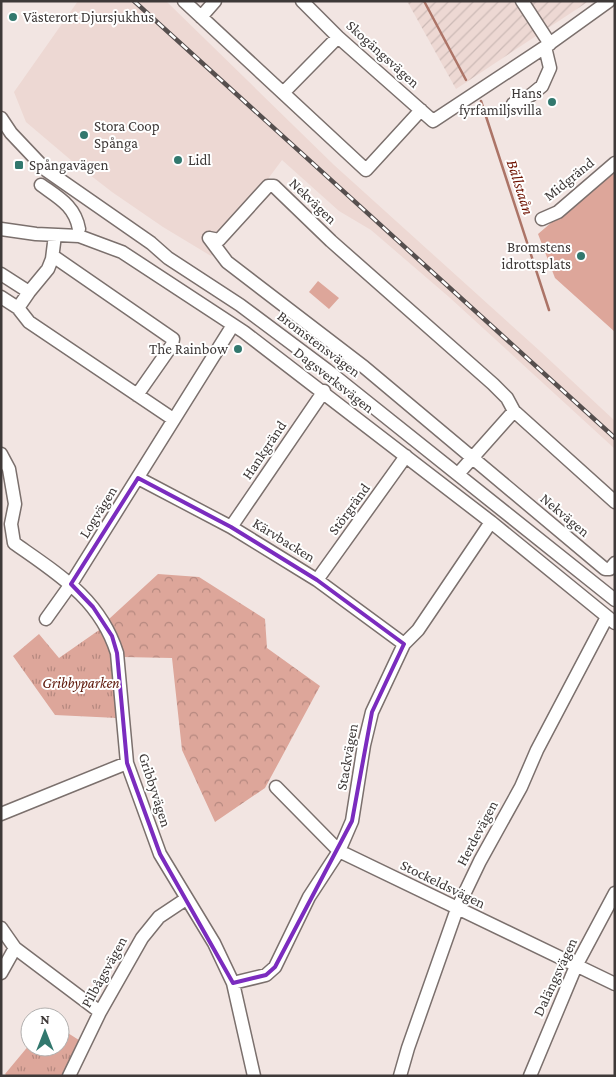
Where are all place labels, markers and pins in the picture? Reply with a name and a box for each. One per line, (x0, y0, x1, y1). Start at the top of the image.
place label: Västerort Djursjukhus (23, 9, 154, 26)
marker: Västerort Djursjukhus (7, 11, 19, 23)
place label: Hans fyrfamiljsvilla (459, 85, 542, 119)
marker: Hans fyrfamiljsvilla (546, 96, 558, 108)
place label: Stora Coop Spånga (94, 118, 160, 152)
marker: Stora Coop Spånga (78, 129, 90, 141)
place label: Lidl (188, 152, 211, 168)
marker: Lidl (172, 154, 184, 166)
place label: Spångavägen (29, 157, 109, 174)
marker: Spångavägen (13, 159, 25, 171)
place label: Bromstens idrottsplats (502, 239, 571, 273)
marker: Bromstens idrottsplats (575, 250, 587, 262)
place label: The Rainbow (149, 341, 229, 357)
marker: The Rainbow (232, 343, 244, 355)

